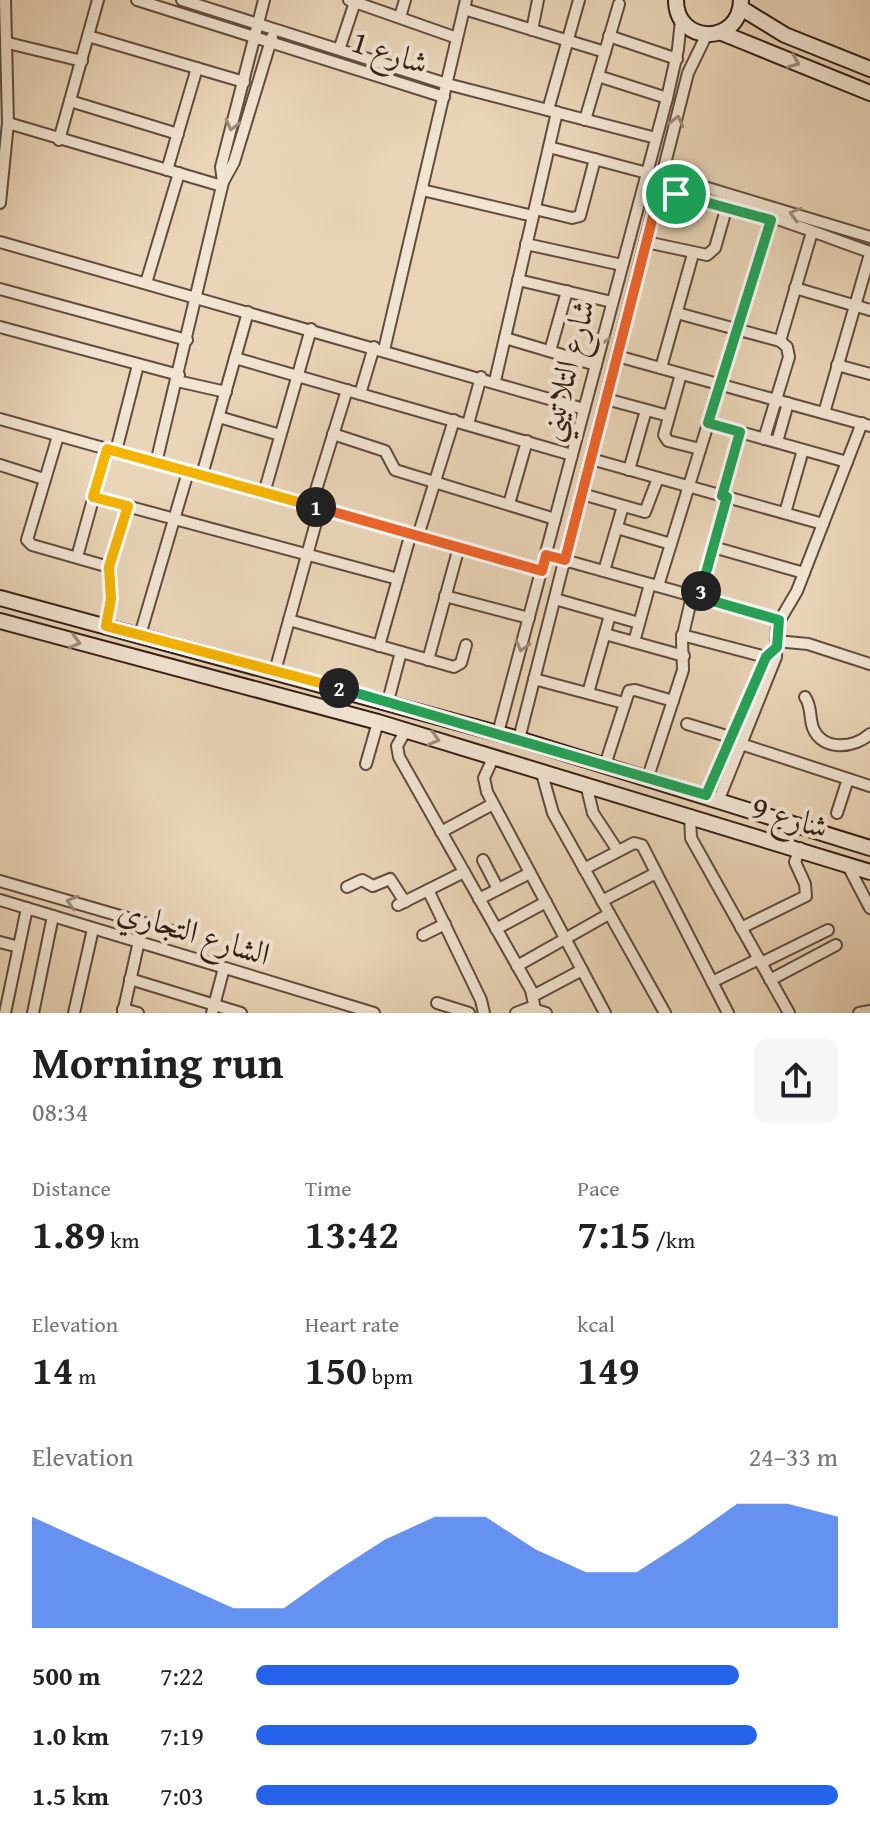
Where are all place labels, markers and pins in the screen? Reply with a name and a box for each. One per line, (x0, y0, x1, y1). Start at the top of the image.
pin (642, 160, 710, 228)
pin: 1 (296, 487, 336, 527)
pin: 3 (681, 571, 721, 611)
pin: 2 (319, 668, 359, 708)

